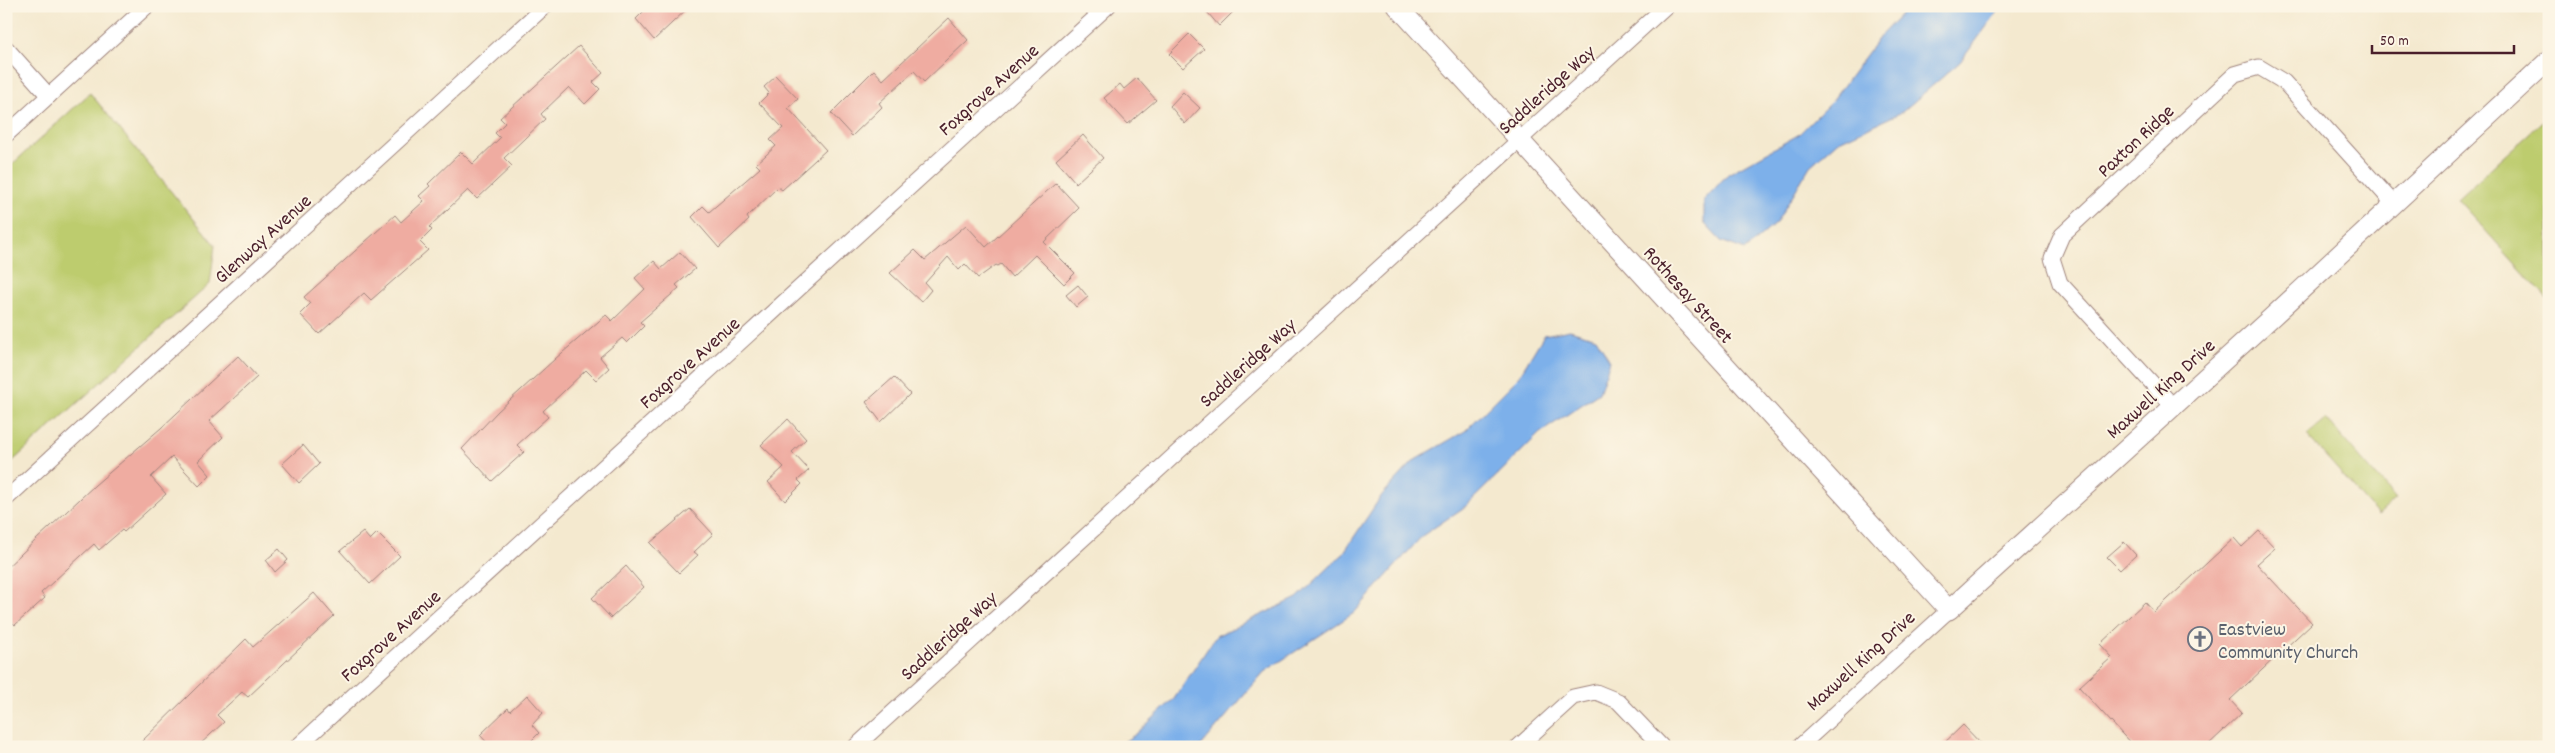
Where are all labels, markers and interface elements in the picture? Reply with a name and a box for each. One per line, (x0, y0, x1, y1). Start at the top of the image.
scale bar (2372, 22, 2515, 54)
text: 50 m (2380, 31, 2409, 53)
street label: Foxgrove Avenue (934, 38, 1047, 144)
street label: Saddleridge Way (1493, 39, 1603, 142)
street label: Paxton Ridge (2092, 99, 2182, 185)
street label: Glenway Avenue (209, 189, 319, 292)
street label: Rothesay Street (1635, 241, 1738, 351)
street label: Foxgrove Avenue (635, 311, 748, 417)
street label: Saddleridge Way (1194, 312, 1304, 415)
street label: Maxwell King Drive (2101, 333, 2223, 447)
street label: Foxgrove Avenue (336, 584, 449, 690)
street label: Saddleridge Way (895, 585, 1005, 688)
street label: Maxwell King Drive (1801, 605, 1923, 719)
place label: Eastview Community Church (2218, 617, 2358, 668)
church icon: Eastview Community Church (2187, 626, 2213, 652)

